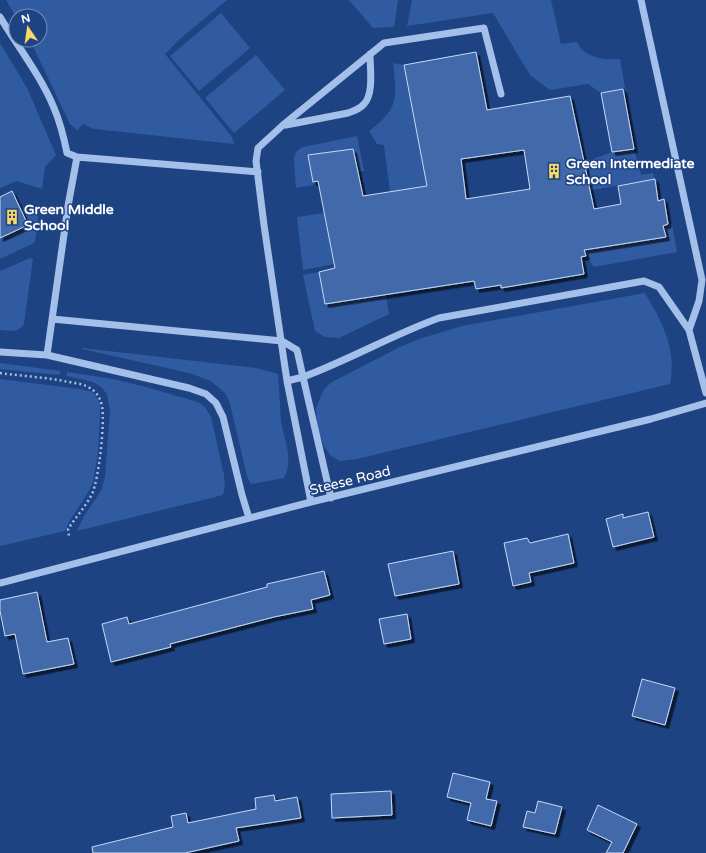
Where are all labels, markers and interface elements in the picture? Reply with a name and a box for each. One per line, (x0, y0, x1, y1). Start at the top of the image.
north arrow (8, 8, 48, 48)
text: N (20, 11, 32, 26)
place label: Green Intermediate School (566, 155, 695, 188)
building icon: Green Intermediate School (545, 162, 563, 180)
place label: Green Middle School (24, 201, 114, 234)
building icon: Green Middle School (3, 208, 21, 226)
street label: Steese Road (308, 462, 392, 499)

